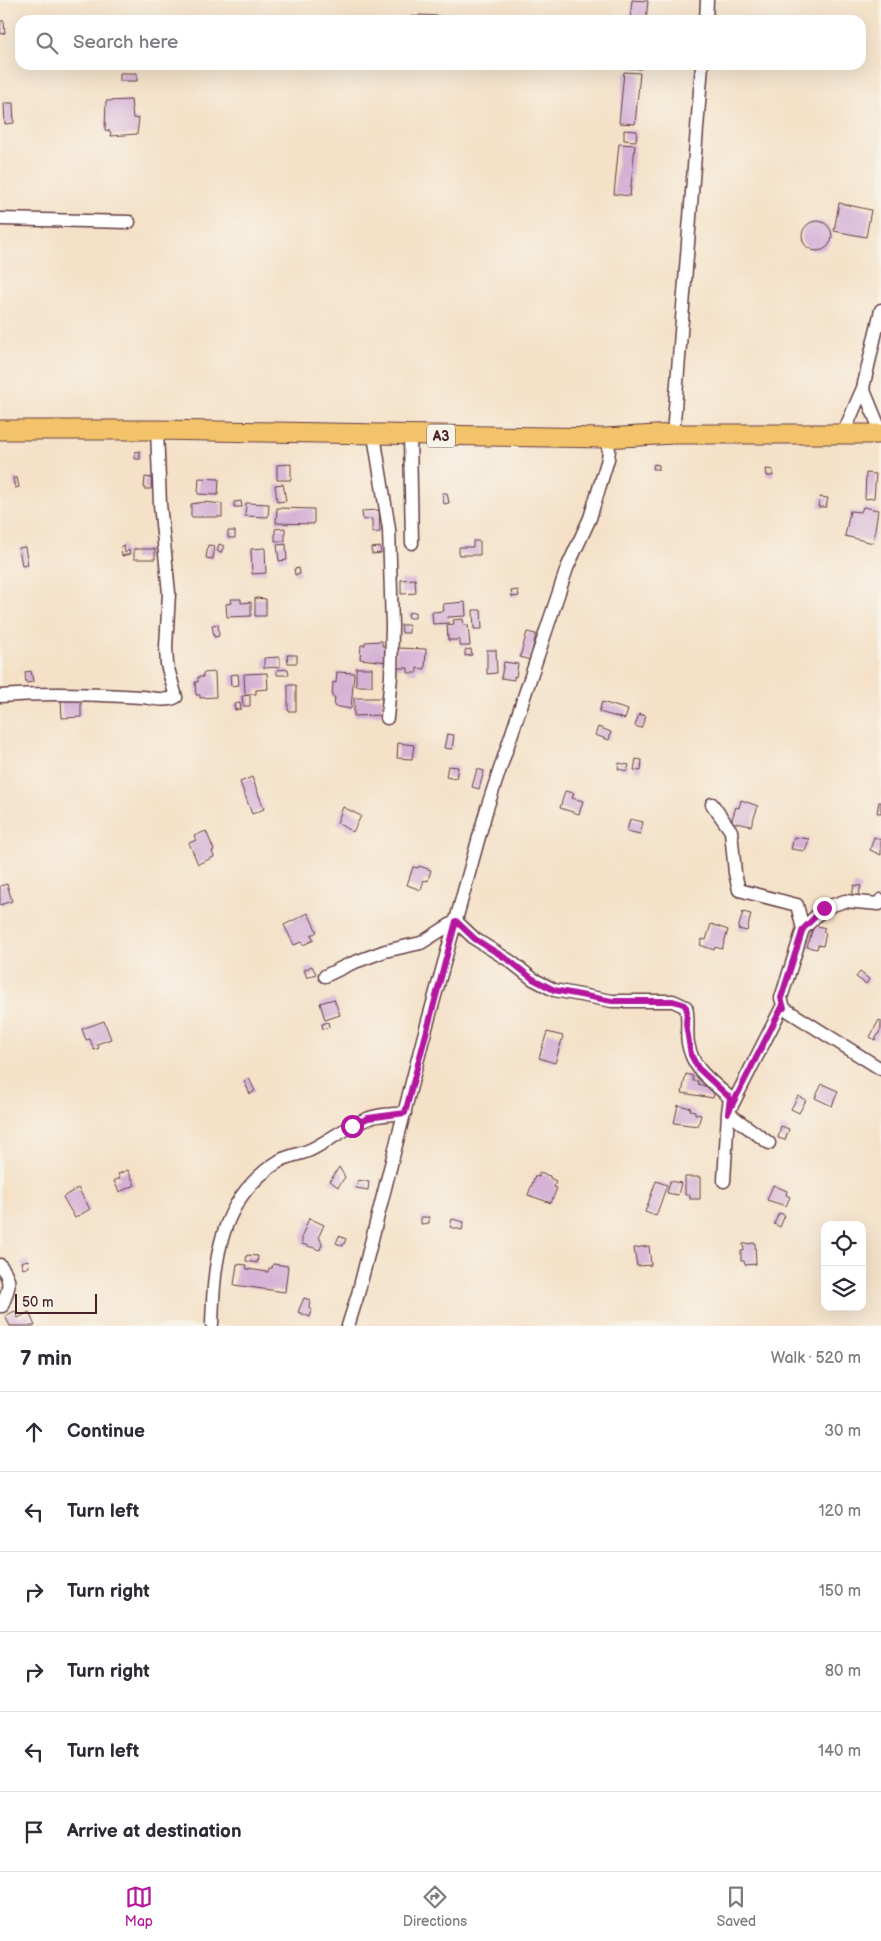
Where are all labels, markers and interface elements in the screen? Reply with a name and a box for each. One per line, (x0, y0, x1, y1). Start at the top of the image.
search box (15, 15, 866, 70)
icon: search (33, 29, 61, 57)
text: Search here (73, 31, 178, 54)
road number: A3 (427, 424, 455, 448)
route end (813, 897, 836, 920)
route start (341, 1115, 364, 1138)
map controls (821, 1221, 866, 1311)
button: locate (821, 1221, 866, 1266)
button: layers (821, 1266, 866, 1311)
scale bar (15, 1291, 98, 1314)
text: 50 m (22, 1294, 54, 1311)
text: 7 min (20, 1346, 72, 1371)
text: Walk · 520 m (771, 1349, 861, 1368)
icon: ahead (20, 1418, 48, 1446)
text: Continue (67, 1420, 145, 1443)
text: 30 m (824, 1422, 861, 1441)
icon: left (20, 1498, 48, 1526)
text: Turn left (67, 1500, 139, 1523)
text: 120 m (818, 1502, 861, 1521)
icon: right (20, 1578, 48, 1606)
text: Turn right (67, 1580, 150, 1603)
text: 150 m (819, 1582, 861, 1601)
icon: right (20, 1658, 48, 1686)
text: Turn right (67, 1660, 150, 1683)
text: 80 m (825, 1662, 861, 1681)
icon: left (20, 1738, 48, 1766)
text: Turn left (67, 1740, 139, 1763)
text: 140 m (818, 1742, 861, 1761)
icon: arrive (20, 1818, 48, 1846)
text: Arrive at destination (67, 1820, 242, 1843)
tab: Map (125, 1883, 153, 1930)
tab: Directions (403, 1883, 467, 1930)
tab: Saved (717, 1883, 756, 1930)

